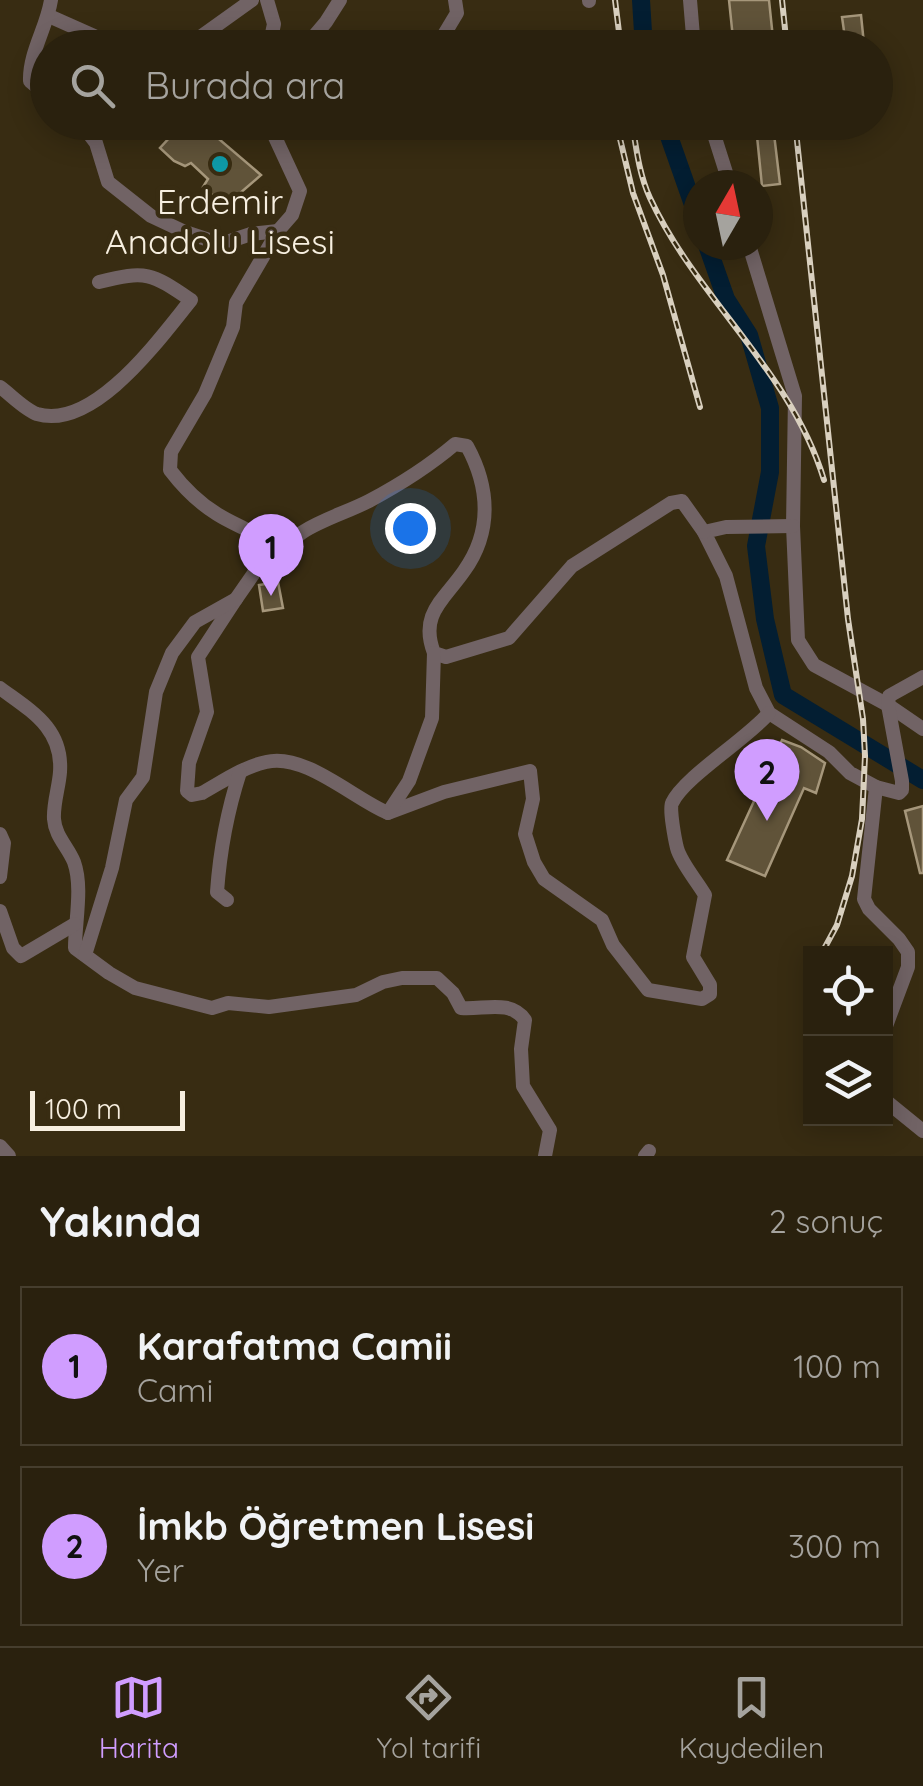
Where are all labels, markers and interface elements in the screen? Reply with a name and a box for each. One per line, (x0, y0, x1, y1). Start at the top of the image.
search box (30, 30, 893, 140)
icon: search (65, 58, 120, 113)
text: Burada ara (145, 61, 345, 109)
marker: Erdemir Anadolu Lisesi (209, 153, 231, 175)
north arrow (683, 170, 773, 260)
place label: Erdemir Anadolu Lisesi (105, 179, 335, 263)
your location (385, 503, 436, 554)
pin: 1 (238, 514, 304, 596)
pin: 2 (734, 738, 800, 821)
map controls (803, 946, 893, 1126)
button: locate (803, 946, 893, 1036)
button: layers (803, 1036, 893, 1126)
scale bar (30, 1086, 185, 1130)
text: 100 m (45, 1091, 122, 1126)
text: Yakında (40, 1195, 202, 1248)
text: 2 sonuç (769, 1201, 883, 1241)
text: Karafatma Camii (137, 1322, 452, 1370)
text: 1 (68, 1346, 81, 1386)
text: 100 m (793, 1346, 881, 1386)
text: Cami (137, 1370, 213, 1410)
text: İmkb Öğretmen Lisesi (137, 1502, 534, 1550)
text: 2 (65, 1526, 84, 1566)
text: 300 m (788, 1526, 881, 1566)
text: Yer (137, 1550, 184, 1590)
tab: Harita (99, 1670, 179, 1765)
tab: Yol tarifi (377, 1670, 481, 1765)
tab: Kaydedilen (679, 1670, 824, 1765)

